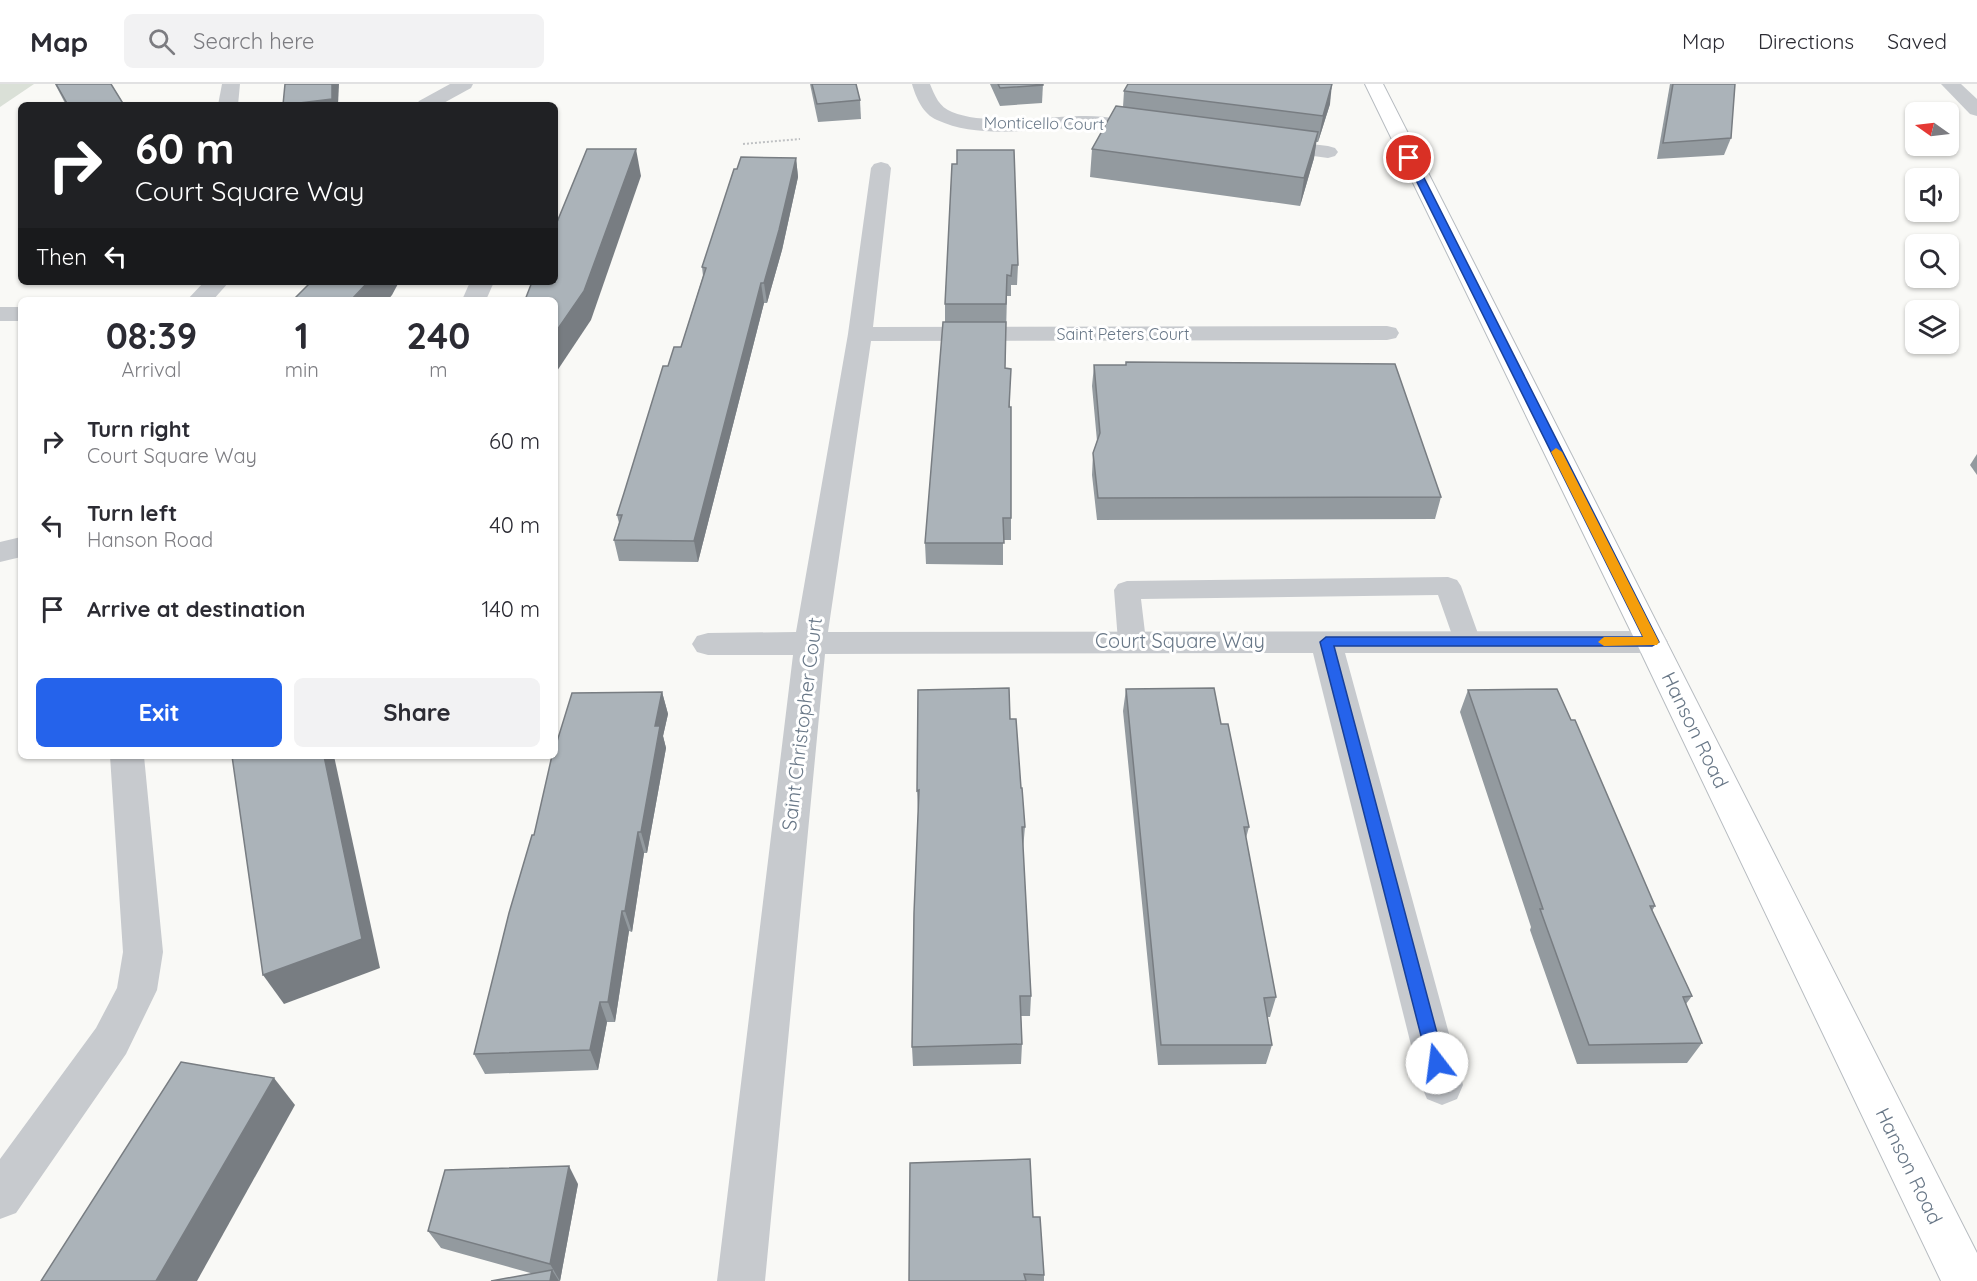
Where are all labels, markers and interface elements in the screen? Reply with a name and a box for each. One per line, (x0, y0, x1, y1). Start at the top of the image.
search box (124, 14, 544, 68)
text: Map (30, 24, 88, 59)
icon: search (145, 25, 178, 58)
text: Search here (193, 27, 315, 55)
text: Map (1682, 28, 1725, 54)
text: Directions (1758, 28, 1854, 54)
text: Saved (1887, 28, 1947, 54)
north arrow (1905, 102, 1959, 156)
map controls (1905, 102, 1959, 354)
street label: Monticello Court (984, 112, 1104, 134)
text: 60 m (135, 122, 235, 175)
icon: right (36, 126, 114, 204)
pin (1383, 132, 1434, 183)
icon: arrive (1392, 141, 1425, 174)
button: sound (1905, 168, 1959, 222)
text: Court Square Way (135, 174, 364, 208)
button: search (1905, 234, 1959, 288)
icon: left (99, 240, 132, 273)
text: Then (36, 243, 87, 271)
button: layers (1905, 300, 1959, 354)
text: 08:39 (106, 313, 197, 358)
text: 1 (295, 313, 309, 358)
text: 240 (407, 313, 470, 358)
street label: Saint Peters Court (1057, 324, 1189, 344)
text: Arrival (121, 357, 181, 382)
text: min (285, 357, 319, 382)
text: m (429, 357, 448, 382)
text: Turn right (87, 415, 191, 443)
icon: right (36, 425, 69, 458)
text: 60 m (489, 427, 540, 455)
text: Court Square Way (87, 443, 257, 468)
text: Turn left (87, 499, 177, 527)
icon: left (36, 509, 69, 542)
text: 40 m (489, 511, 540, 539)
text: Hanson Road (87, 527, 213, 552)
icon: arrive (36, 593, 69, 626)
text: Arrive at destination (87, 595, 305, 623)
text: 140 m (481, 595, 540, 623)
street label: Saint Christopher Court (776, 616, 827, 832)
street label: Court Square Way (1095, 628, 1265, 653)
street label: Hanson Road (1657, 668, 1734, 792)
button: Exit (36, 678, 282, 747)
button: Share (294, 678, 540, 747)
position arrow (1405, 1031, 1469, 1095)
street label: Hanson Road (1871, 1104, 1948, 1228)

